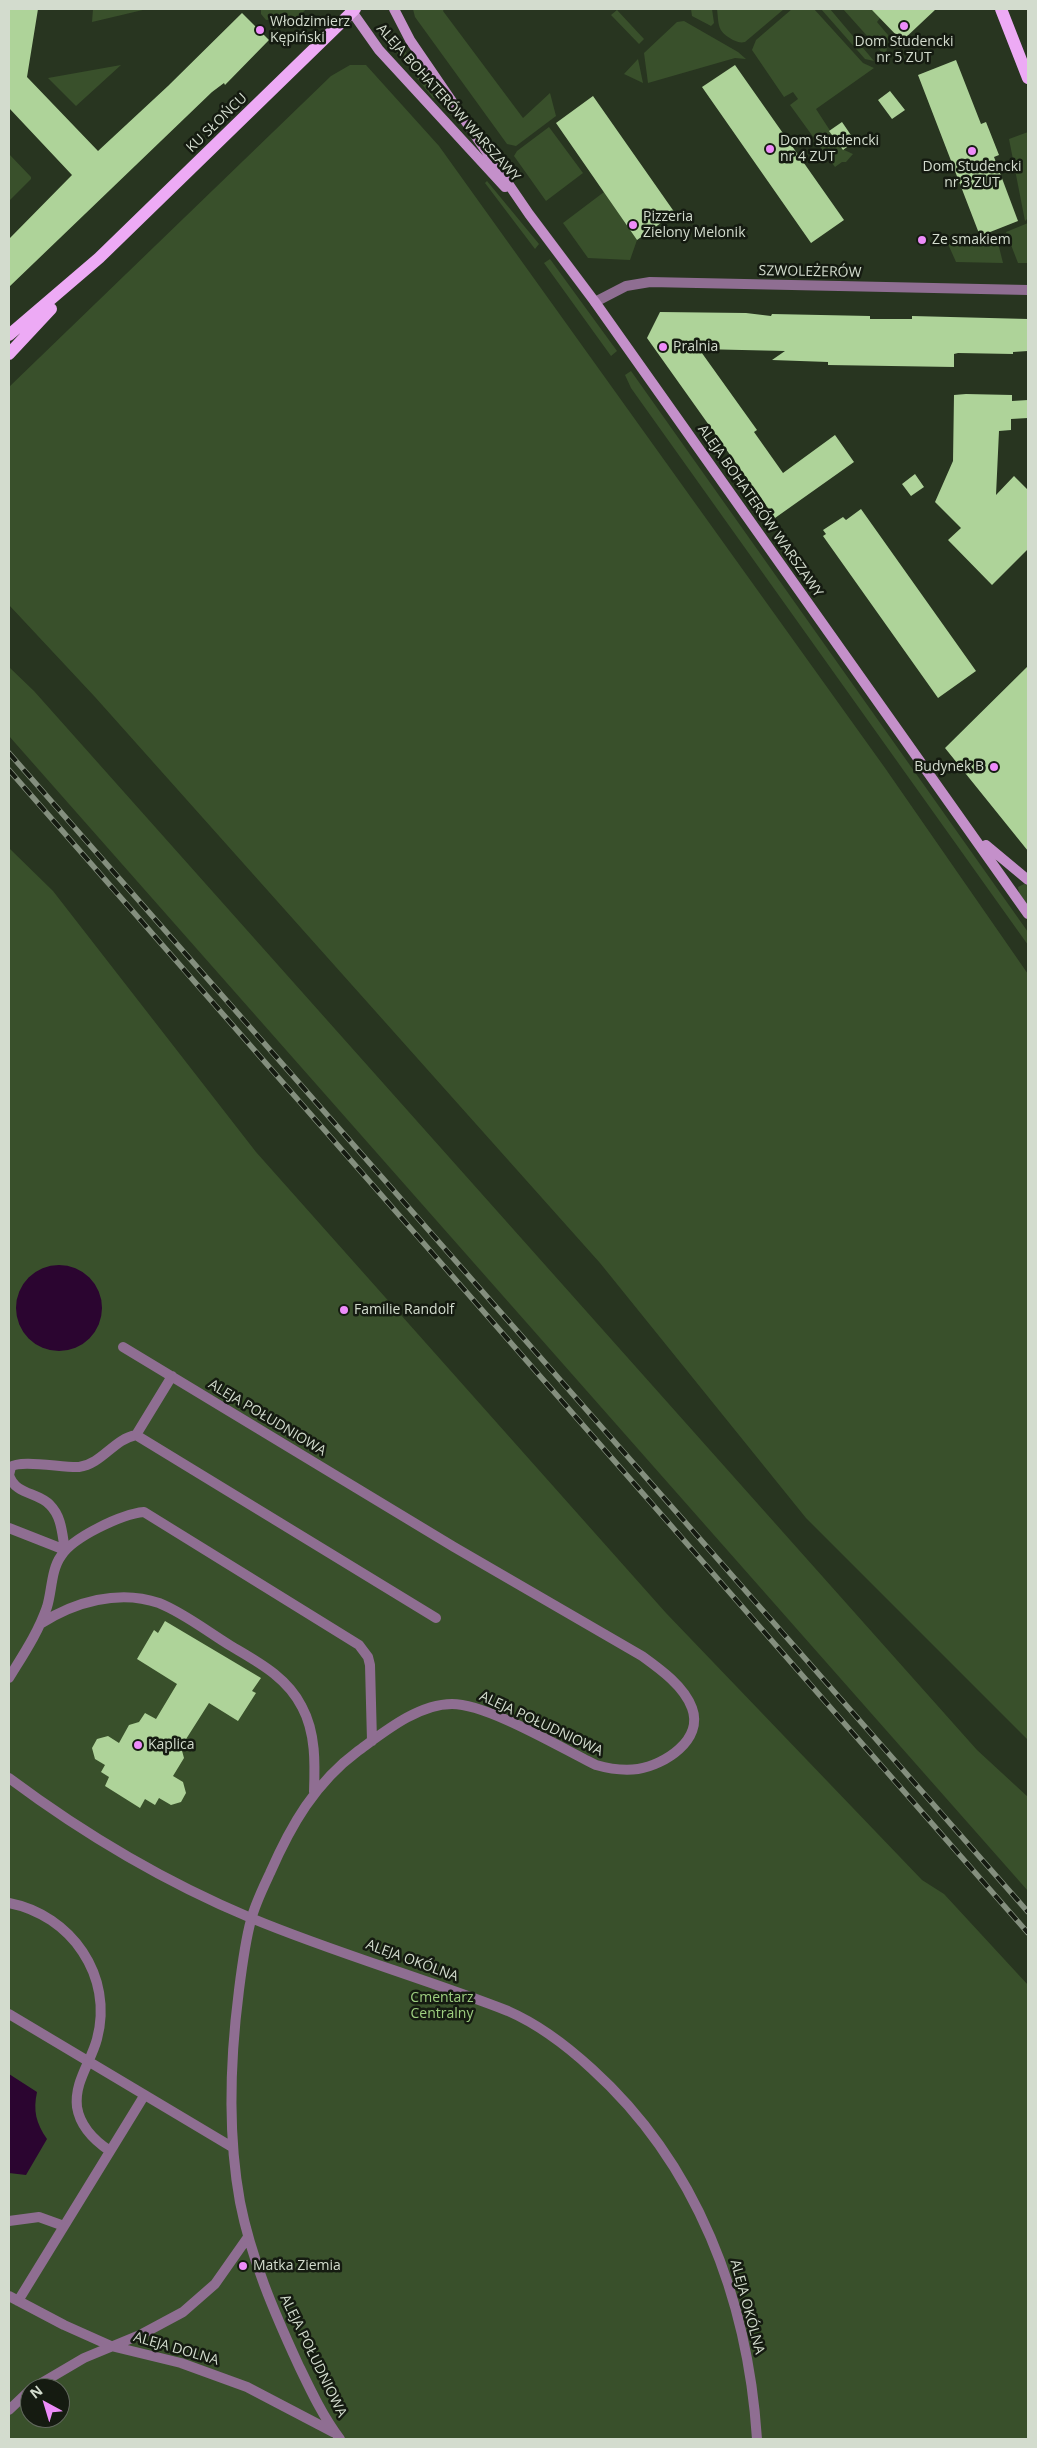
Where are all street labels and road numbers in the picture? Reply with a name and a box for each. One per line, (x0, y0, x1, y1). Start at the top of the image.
street label: ALEJA BOHATERÓW WARSZAWY (373, 21, 523, 185)
street label: KU SŁOŃCU (183, 90, 251, 156)
street label: SZWOLEŻERÓW (758, 263, 862, 281)
street label: ALEJA BOHATERÓW WARSZAWY (694, 422, 826, 600)
street label: ALEJA POŁUDNIOWA (205, 1376, 329, 1460)
street label: ALEJA POŁUDNIOWA (477, 1688, 605, 1760)
street label: ALEJA OKÓLNA (363, 1936, 461, 1986)
street label: ALEJA OKÓLNA (726, 2258, 768, 2356)
street label: ALEJA POŁUDNIOWA (276, 2292, 350, 2420)
street label: ALEJA DOLNA (131, 2329, 221, 2369)

